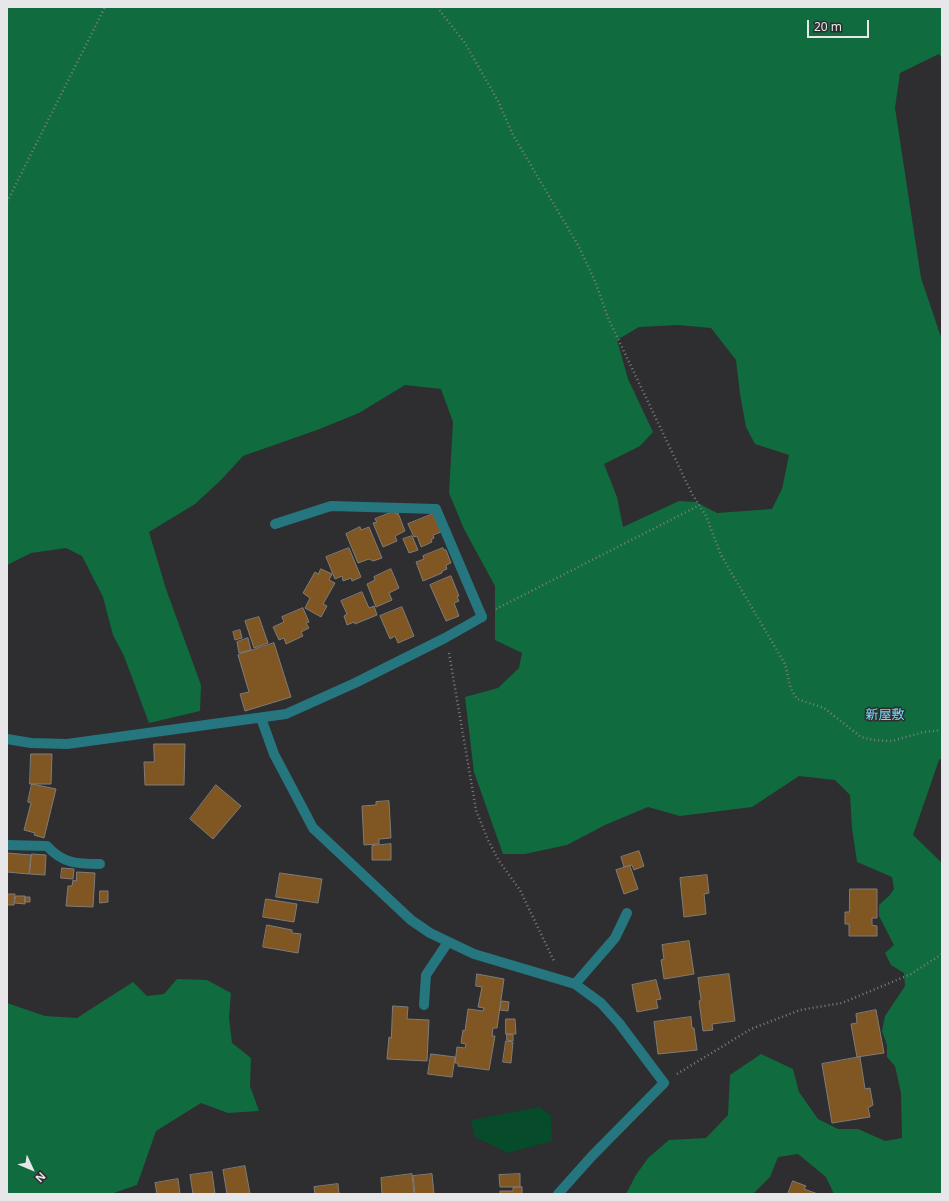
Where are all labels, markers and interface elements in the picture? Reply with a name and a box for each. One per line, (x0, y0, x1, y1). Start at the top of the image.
scale bar (809, 12, 871, 38)
text: 20 m (814, 18, 842, 35)
district label: 新屋敷 (866, 707, 904, 723)
north arrow (12, 1149, 52, 1189)
text: N (32, 1169, 50, 1186)

